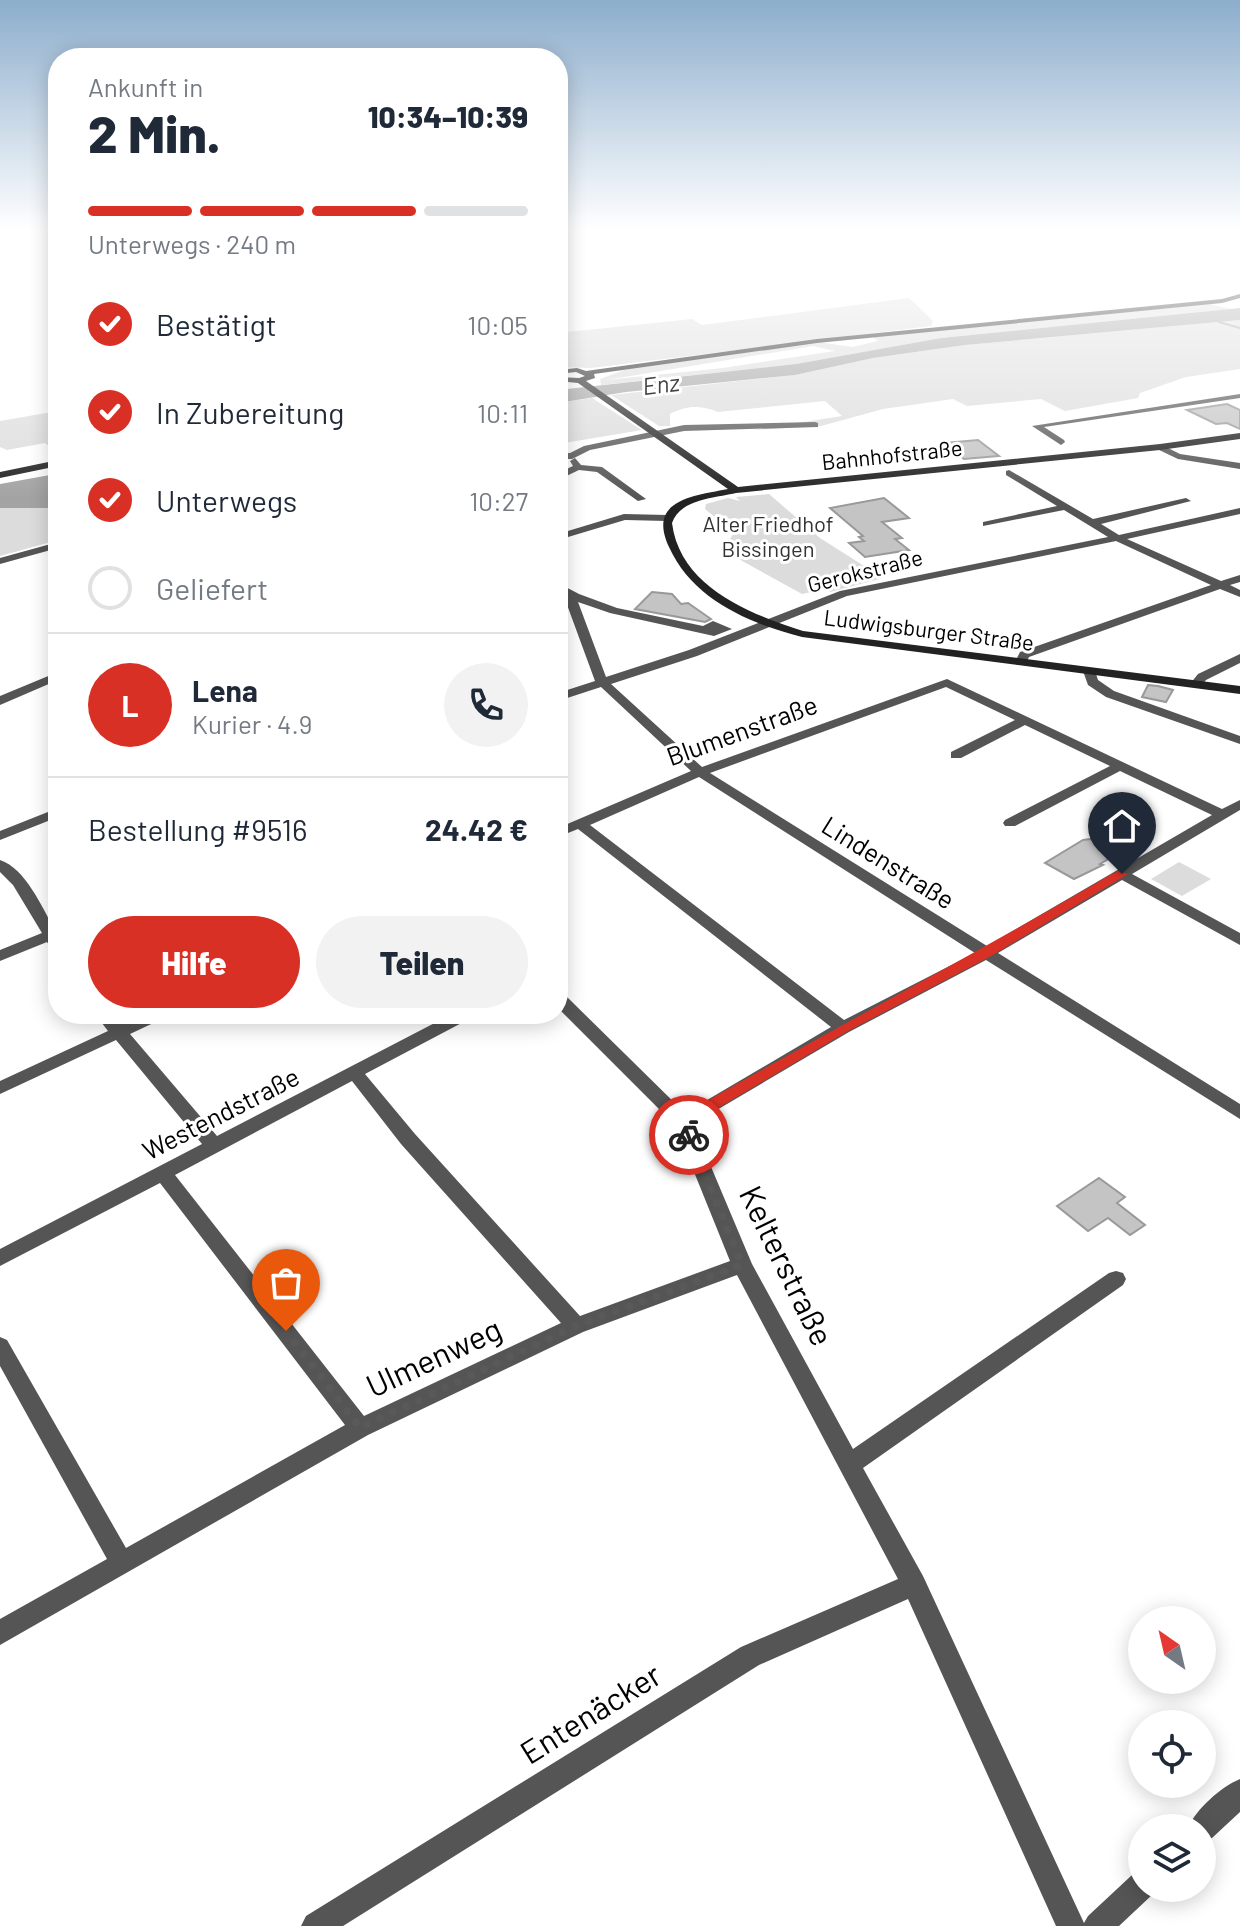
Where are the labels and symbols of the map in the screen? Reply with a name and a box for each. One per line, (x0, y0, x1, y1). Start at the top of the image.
water label: Enz (641, 367, 682, 400)
street label: Bahnhofstraße (820, 434, 964, 474)
park label: Alter Friedhof Bissingen (702, 510, 834, 561)
street label: Gerokstraße (804, 543, 925, 597)
street label: Ludwigsburger Straße (823, 603, 1036, 655)
street label: Blumenstraße (662, 688, 821, 771)
pin (1088, 792, 1156, 874)
street label: Lindenstraße (817, 809, 961, 915)
street label: Westendstraße (137, 1060, 304, 1165)
courier (649, 1095, 729, 1175)
street label: Kelterstraße (733, 1179, 843, 1351)
pin (252, 1249, 320, 1331)
street label: Ulmenweg (359, 1308, 507, 1404)
north arrow (1128, 1606, 1216, 1694)
street label: Entenäcker (512, 1654, 668, 1771)

